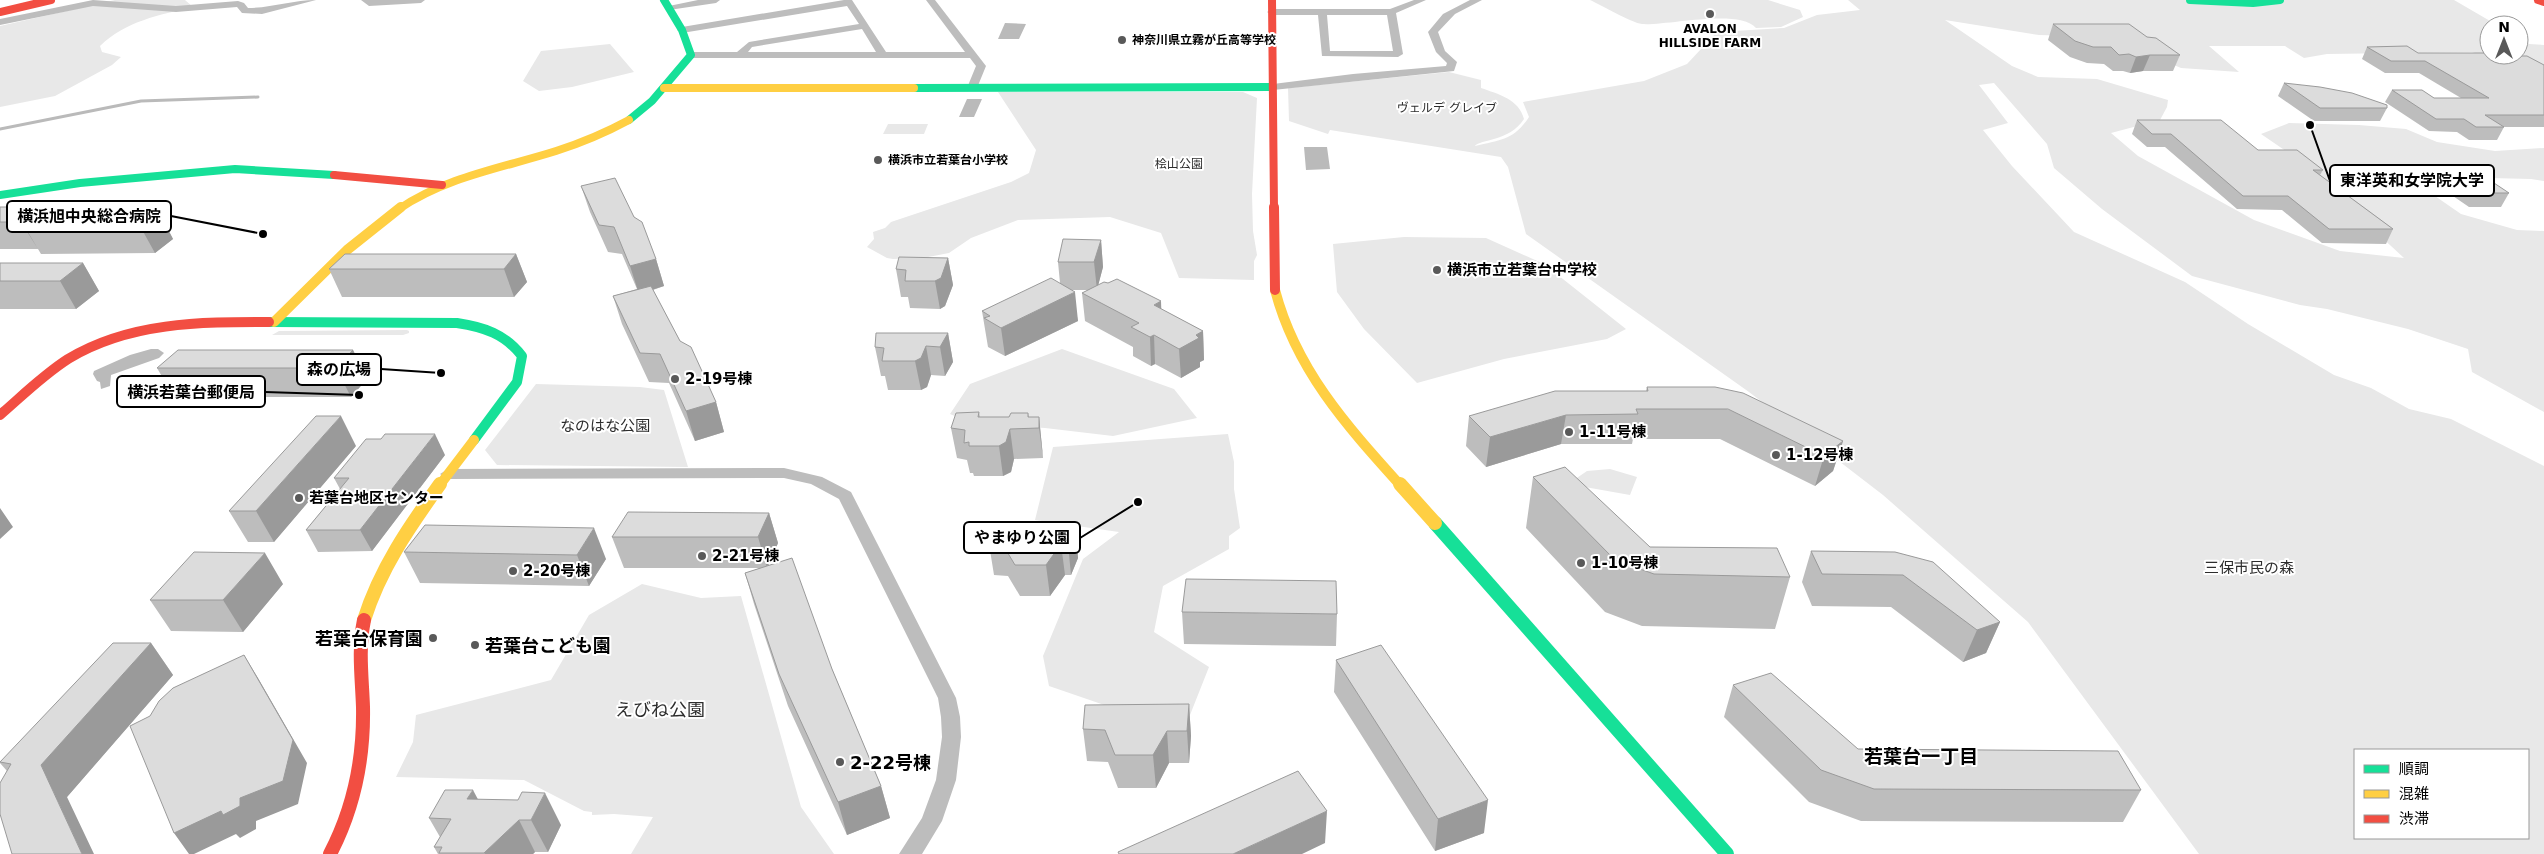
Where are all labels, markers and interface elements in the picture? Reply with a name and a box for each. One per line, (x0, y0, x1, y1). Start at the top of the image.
marker: AVALON HILLSIDE FARM (1704, 8, 1716, 20)
north arrow (2479, 15, 2529, 65)
text: N (2498, 19, 2510, 35)
place label: AVALON HILLSIDE FARM (1659, 22, 1761, 50)
place label: 神奈川県立霧が丘高等学校 (1132, 33, 1276, 47)
marker: 神奈川県立霧が丘高等学校 (1116, 34, 1128, 46)
park label: ヴェルデ グレイブ (1397, 101, 1497, 115)
place label: 横浜市立若葉台小学校 (888, 153, 1008, 167)
marker: 横浜市立若葉台小学校 (872, 154, 884, 166)
park label: 桧山公園 (1155, 157, 1203, 171)
callout: 東洋英和女学院大学 (2330, 165, 2494, 196)
text: 東洋英和女学院大学 (2340, 171, 2484, 190)
callout: 横浜旭中央総合病院 (7, 201, 171, 232)
text: 横浜旭中央総合病院 (17, 207, 161, 226)
place label: 横浜市立若葉台中学校 (1447, 261, 1597, 279)
marker: 横浜市立若葉台中学校 (1431, 264, 1443, 276)
callout: 森の広場 (297, 354, 381, 385)
text: 森の広場 (307, 360, 371, 379)
place label: 2-19号棟 (685, 370, 753, 388)
marker: 2-19号棟 (669, 373, 681, 385)
callout: 横浜若葉台郵便局 (117, 376, 265, 407)
text: 横浜若葉台郵便局 (127, 383, 255, 402)
park label: なのはな公園 (560, 417, 650, 435)
place label: 1-11号棟 (1579, 423, 1647, 441)
marker: 1-11号棟 (1563, 426, 1575, 438)
place label: 1-12号棟 (1786, 446, 1854, 464)
marker: 1-12号棟 (1770, 449, 1782, 461)
place label: 若葉台地区センター (309, 489, 444, 507)
marker: 若葉台地区センター (293, 492, 305, 504)
callout: やまゆり公園 (964, 522, 1080, 553)
text: やまゆり公園 (974, 528, 1070, 547)
place label: 2-21号棟 (712, 547, 780, 565)
marker: 2-21号棟 (696, 550, 708, 562)
place label: 1-10号棟 (1591, 554, 1659, 572)
marker: 1-10号棟 (1575, 557, 1587, 569)
park label: 三保市民の森 (2204, 559, 2294, 577)
place label: 2-20号棟 (523, 562, 591, 580)
marker: 2-20号棟 (507, 565, 519, 577)
place label: 若葉台保育園 (315, 628, 423, 649)
marker: 若葉台保育園 (427, 632, 439, 644)
place label: 若葉台こども園 (485, 635, 611, 656)
marker: 若葉台こども園 (469, 639, 481, 651)
park label: えびね公園 (615, 699, 705, 720)
district label: 若葉台一丁目 (1864, 745, 1978, 767)
legend (2354, 749, 2529, 839)
place label: 2-22号棟 (850, 752, 931, 773)
marker: 2-22号棟 (834, 756, 846, 768)
text: 順調 (2399, 760, 2429, 778)
text: 混雑 (2399, 785, 2429, 803)
text: 渋滞 (2399, 810, 2429, 828)

